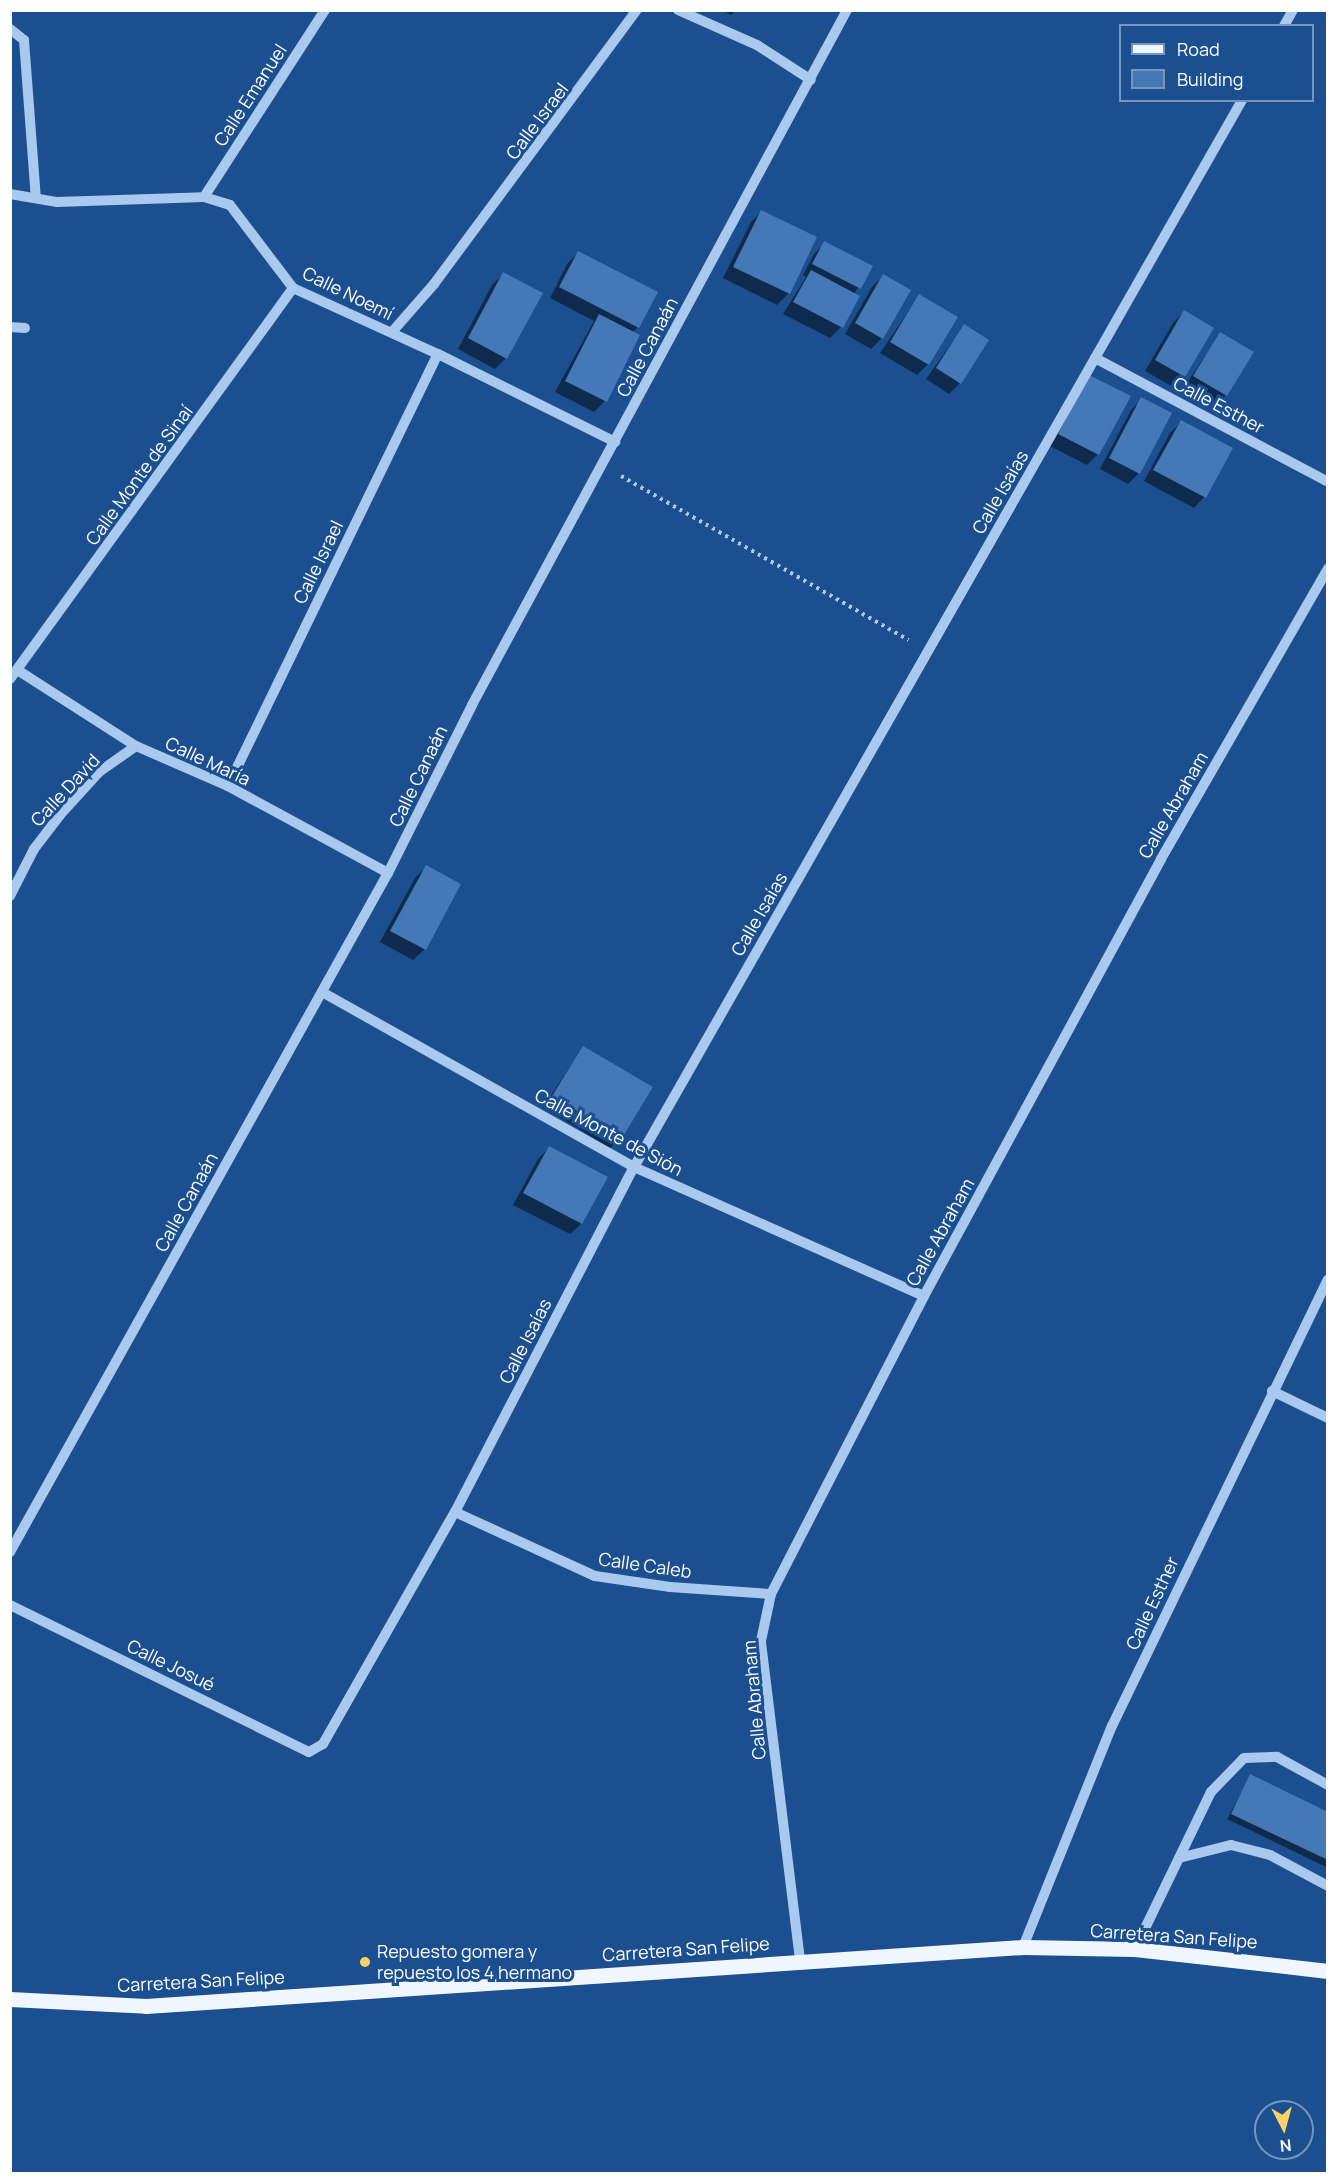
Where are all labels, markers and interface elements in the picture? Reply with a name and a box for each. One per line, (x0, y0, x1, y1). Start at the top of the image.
legend (1119, 24, 1314, 102)
text: Road (1177, 37, 1220, 61)
street label: Calle Emanuel (209, 40, 291, 150)
text: Building (1177, 67, 1243, 91)
street label: Calle Israel (501, 79, 573, 163)
street label: Calle Noemí (299, 262, 397, 324)
street label: Calle Canaán (612, 294, 682, 400)
street label: Calle Esther (1170, 372, 1268, 438)
street label: Calle Monte de Sinaí (81, 401, 197, 549)
street label: Calle Isaías (967, 446, 1033, 538)
street label: Calle Israel (289, 517, 347, 607)
street label: Calle Canaán (384, 722, 452, 830)
street label: Calle María (162, 732, 254, 790)
street label: Calle Abraham (1134, 748, 1212, 862)
street label: Calle David (26, 749, 104, 831)
street label: Calle Isaías (726, 868, 792, 960)
street label: Calle Monte de Sión (531, 1084, 687, 1180)
street label: Calle Canaán (150, 1149, 222, 1255)
street label: Calle Abraham (902, 1174, 978, 1290)
street label: Calle Isaías (494, 1295, 556, 1387)
street label: Calle Caleb (597, 1548, 693, 1582)
street label: Calle Esther (1121, 1553, 1183, 1653)
street label: Calle Josué (124, 1634, 218, 1696)
street label: Calle Abraham (738, 1640, 770, 1760)
street label: Carretera San Felipe (1090, 1919, 1258, 1953)
street label: Carretera San Felipe (602, 1932, 770, 1966)
place label: Repuesto gomera y repuesto los 4 hermano (377, 1941, 572, 1984)
marker: Repuesto gomera y repuesto los 4 hermano (358, 1955, 372, 1969)
street label: Carretera San Felipe (117, 1966, 285, 1996)
north arrow (1254, 2100, 1314, 2160)
text: N (1279, 2134, 1293, 2157)

